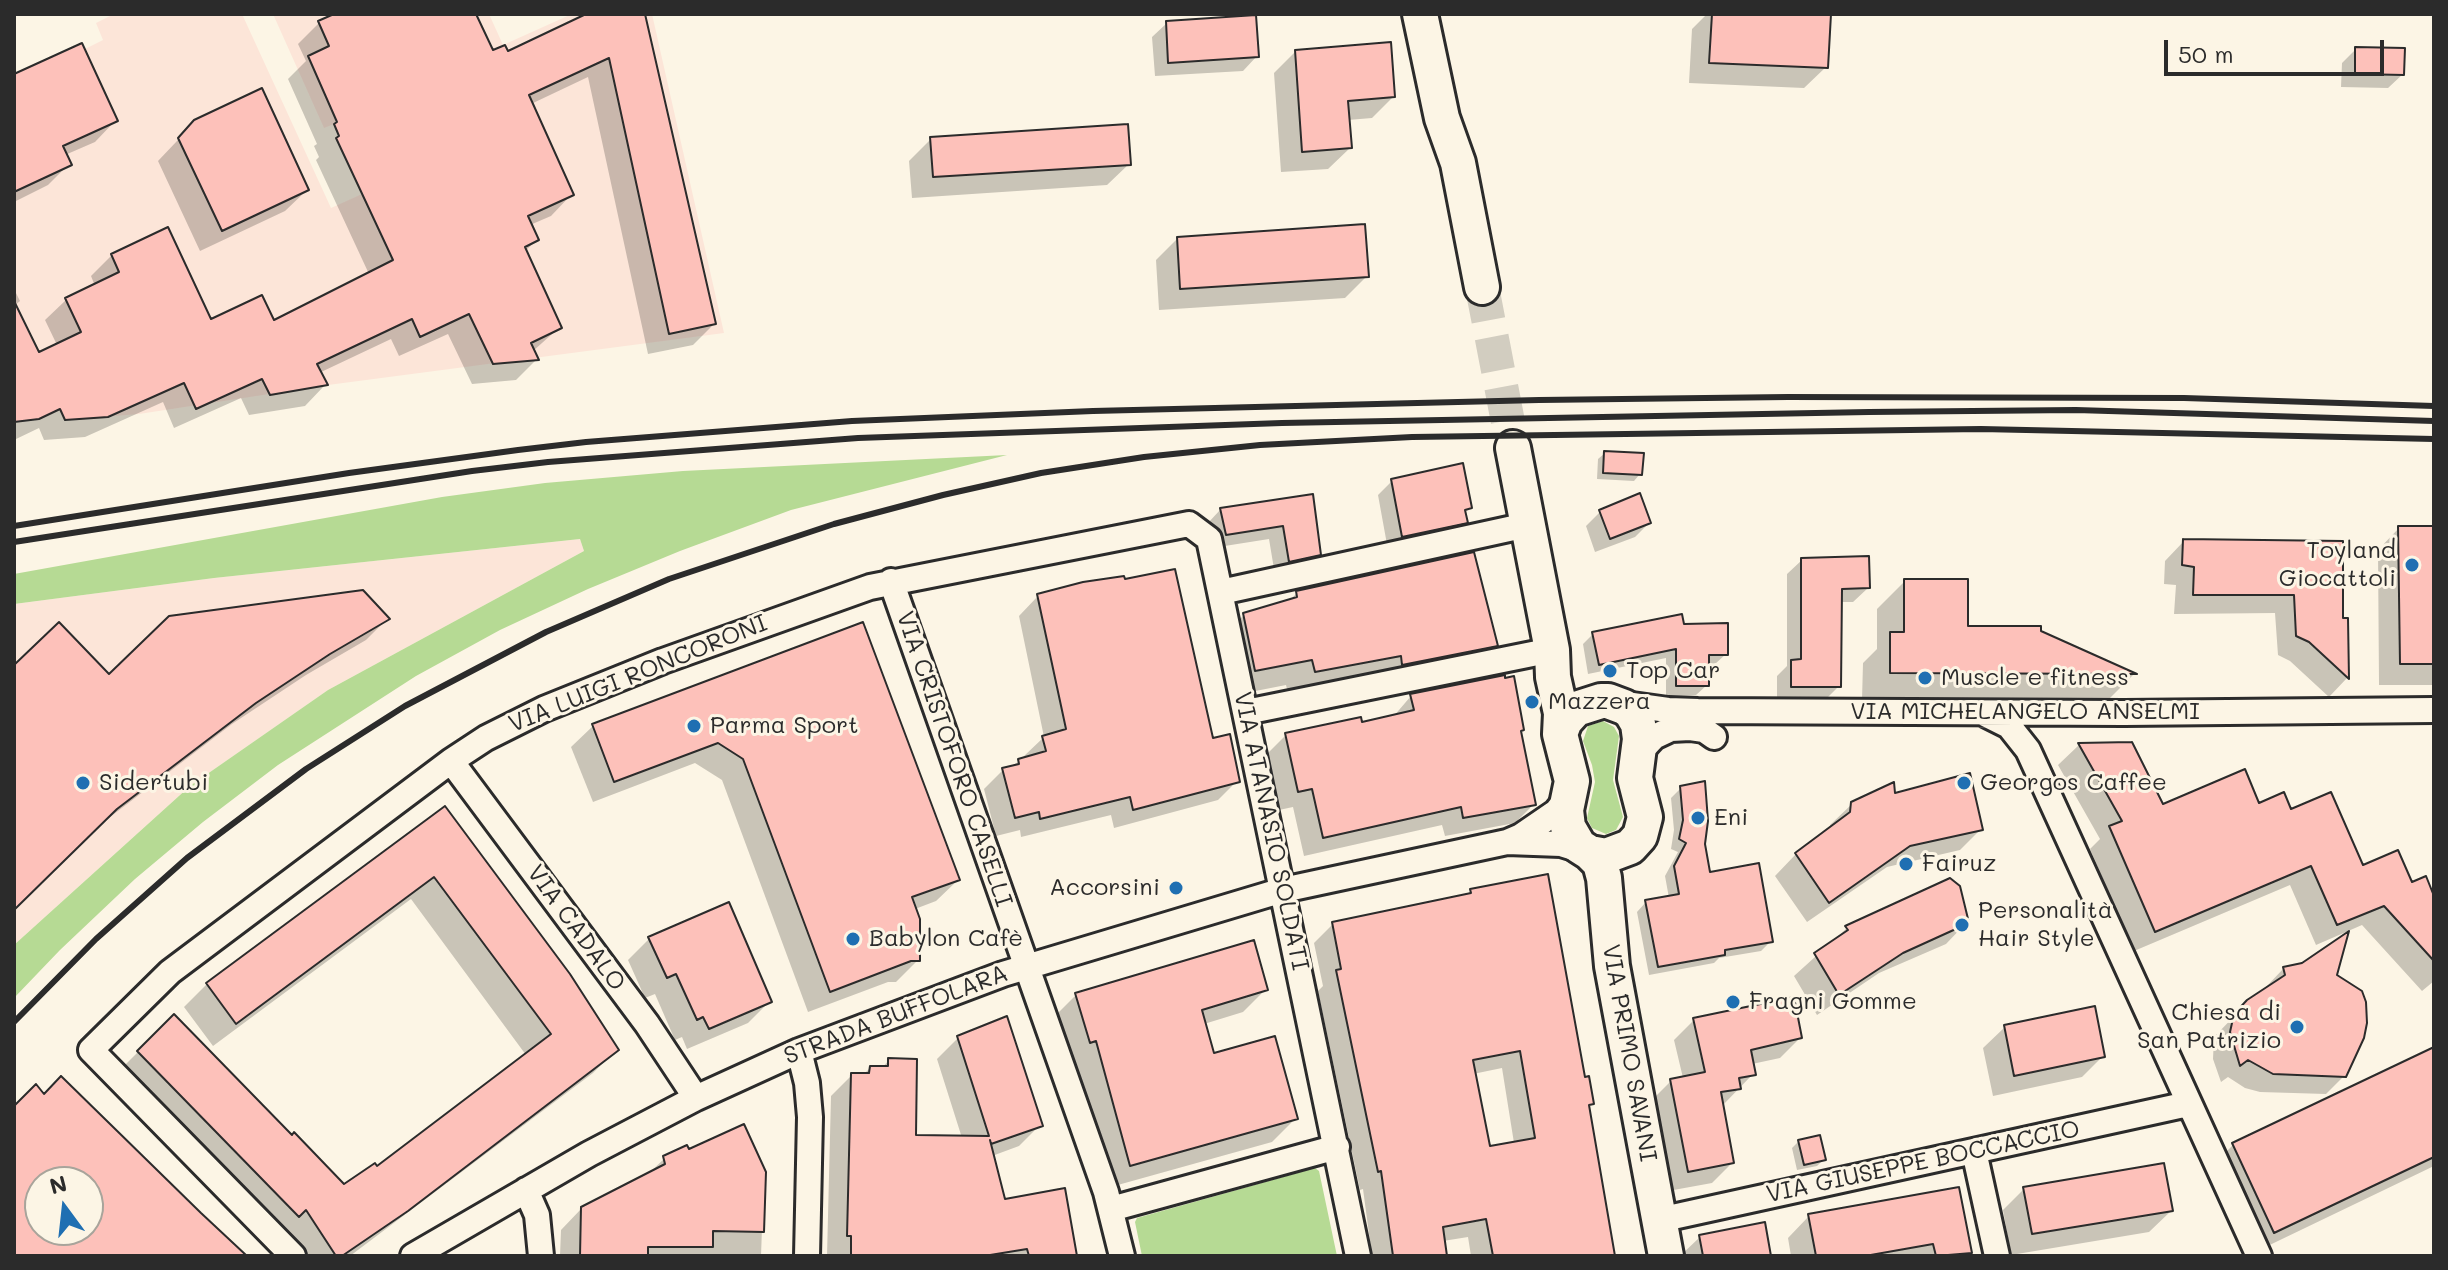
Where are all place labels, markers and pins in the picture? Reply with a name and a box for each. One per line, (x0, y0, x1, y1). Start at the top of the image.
place label: Toyland Giocattoli (2279, 537, 2396, 593)
marker: Toyland Giocattoli (2403, 556, 2421, 574)
place label: Top Car (1626, 657, 1720, 685)
marker: Top Car (1601, 662, 1619, 680)
place label: Muscle e fitness (1941, 664, 2129, 692)
marker: Muscle e fitness (1916, 669, 1934, 687)
place label: Mazzera (1548, 688, 1651, 716)
marker: Mazzera (1523, 693, 1541, 711)
place label: Parma Sport (710, 712, 859, 740)
marker: Parma Sport (685, 717, 703, 735)
place label: Sidertubi (99, 769, 208, 797)
place label: Georgos Caffee (1980, 769, 2167, 797)
marker: Sidertubi (74, 774, 92, 792)
marker: Georgos Caffee (1955, 774, 1973, 792)
place label: Eni (1714, 804, 1748, 832)
marker: Eni (1689, 809, 1707, 827)
place label: Fairuz (1922, 850, 1996, 878)
marker: Fairuz (1897, 855, 1915, 873)
place label: Accorsini (1049, 874, 1160, 902)
marker: Accorsini (1167, 879, 1185, 897)
place label: Personalità Hair Style (1978, 897, 2113, 953)
marker: Personalità Hair Style (1953, 916, 1971, 934)
place label: Babylon Cafè (869, 925, 1023, 953)
marker: Babylon Cafè (844, 930, 862, 948)
place label: Fragni Gomme (1749, 988, 1917, 1016)
marker: Fragni Gomme (1724, 993, 1742, 1011)
place label: Chiesa di San Patrizio (2137, 999, 2281, 1055)
marker: Chiesa di San Patrizio (2288, 1018, 2306, 1036)

